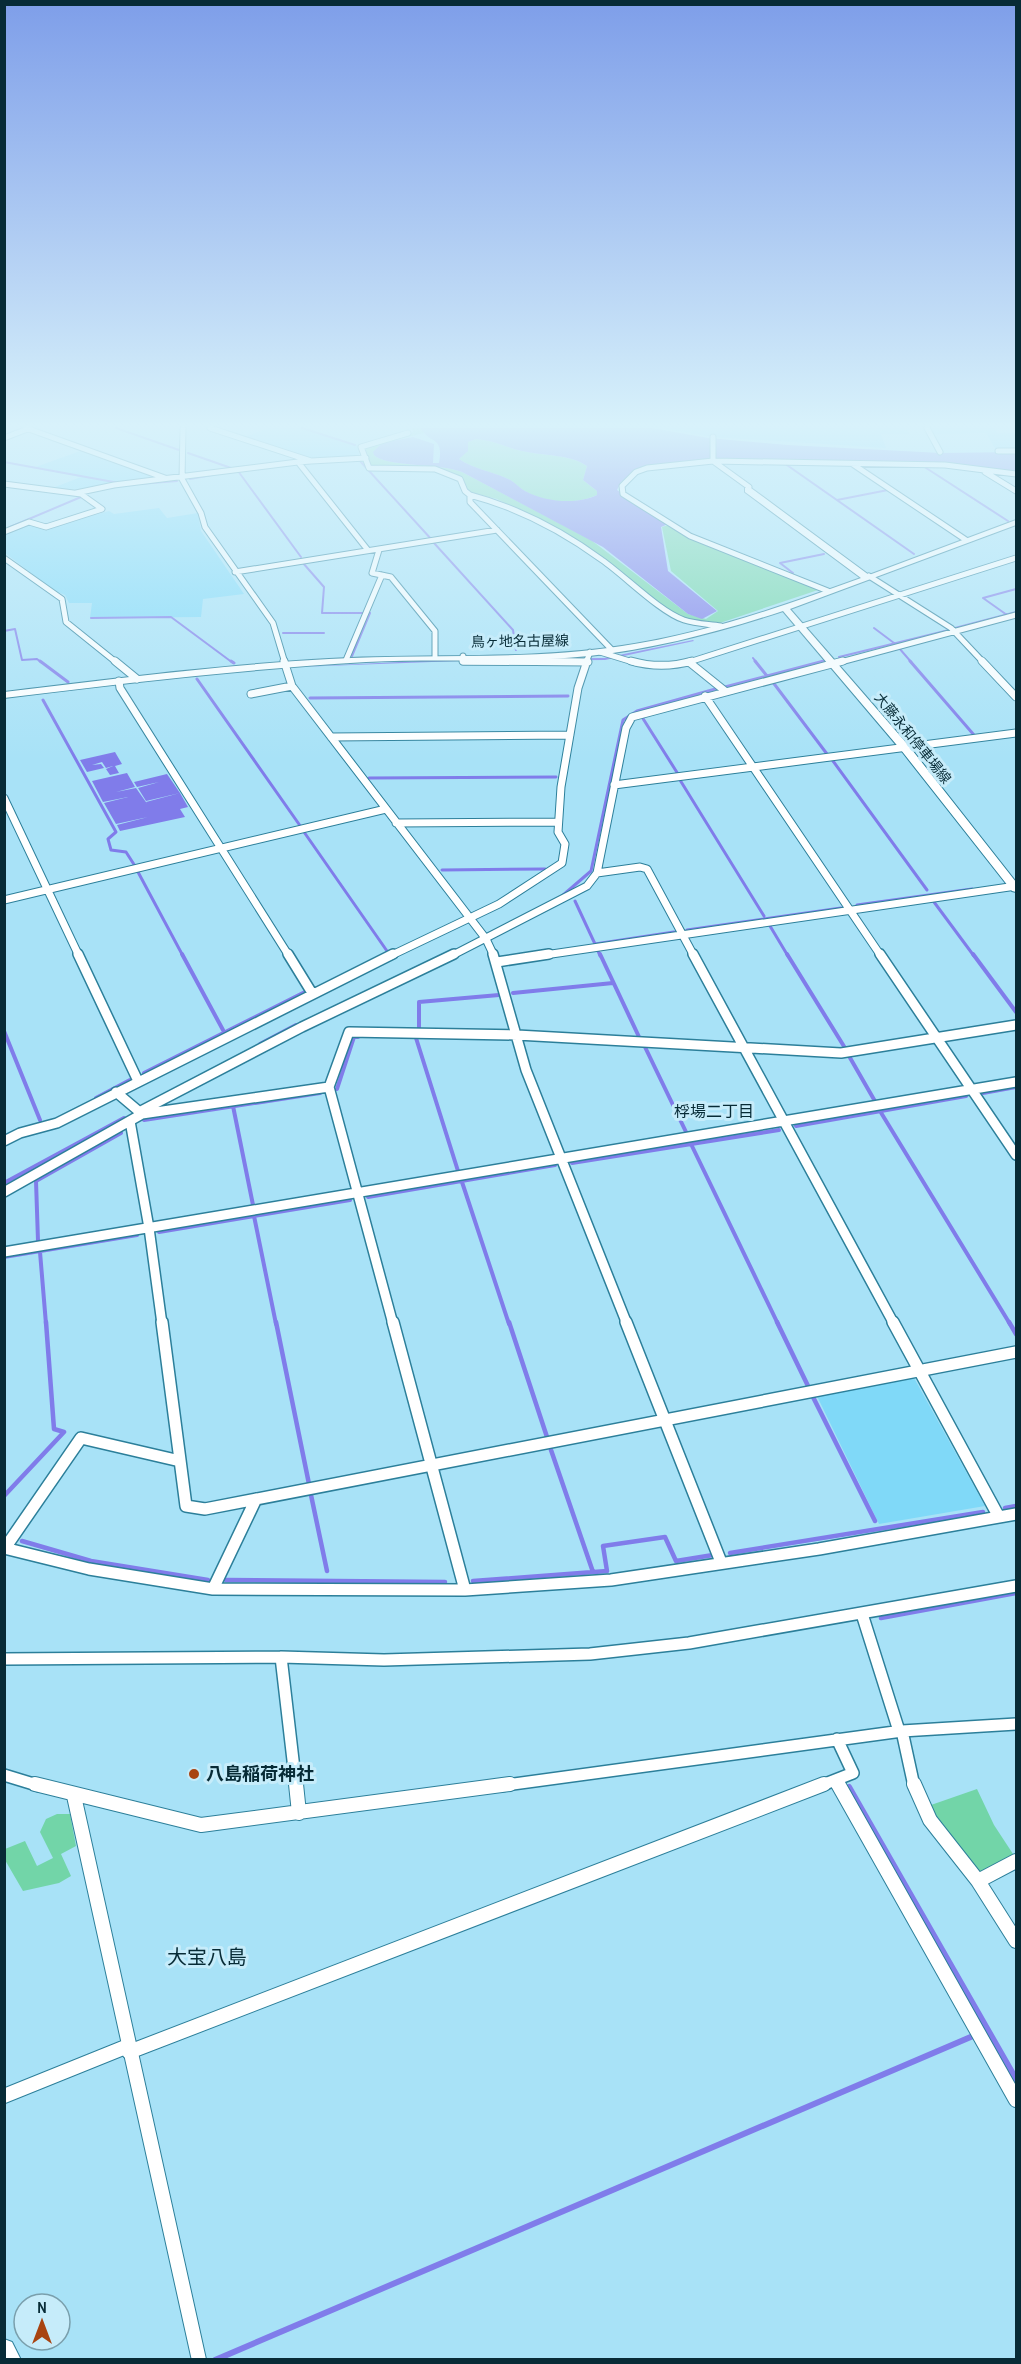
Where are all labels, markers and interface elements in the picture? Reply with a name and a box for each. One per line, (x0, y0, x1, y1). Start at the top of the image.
street label: 鳥ヶ地名古屋線 (471, 631, 569, 651)
street label: 大藤永和停車場線 (871, 689, 955, 787)
district label: 桴場二丁目 (674, 1100, 754, 1122)
place label: 八島稲荷神社 (206, 1761, 314, 1786)
marker: 八島稲荷神社 (187, 1767, 201, 1781)
district label: 大宝八島 (167, 1943, 247, 1970)
north arrow (12, 2292, 72, 2352)
text: N (37, 2296, 47, 2318)

